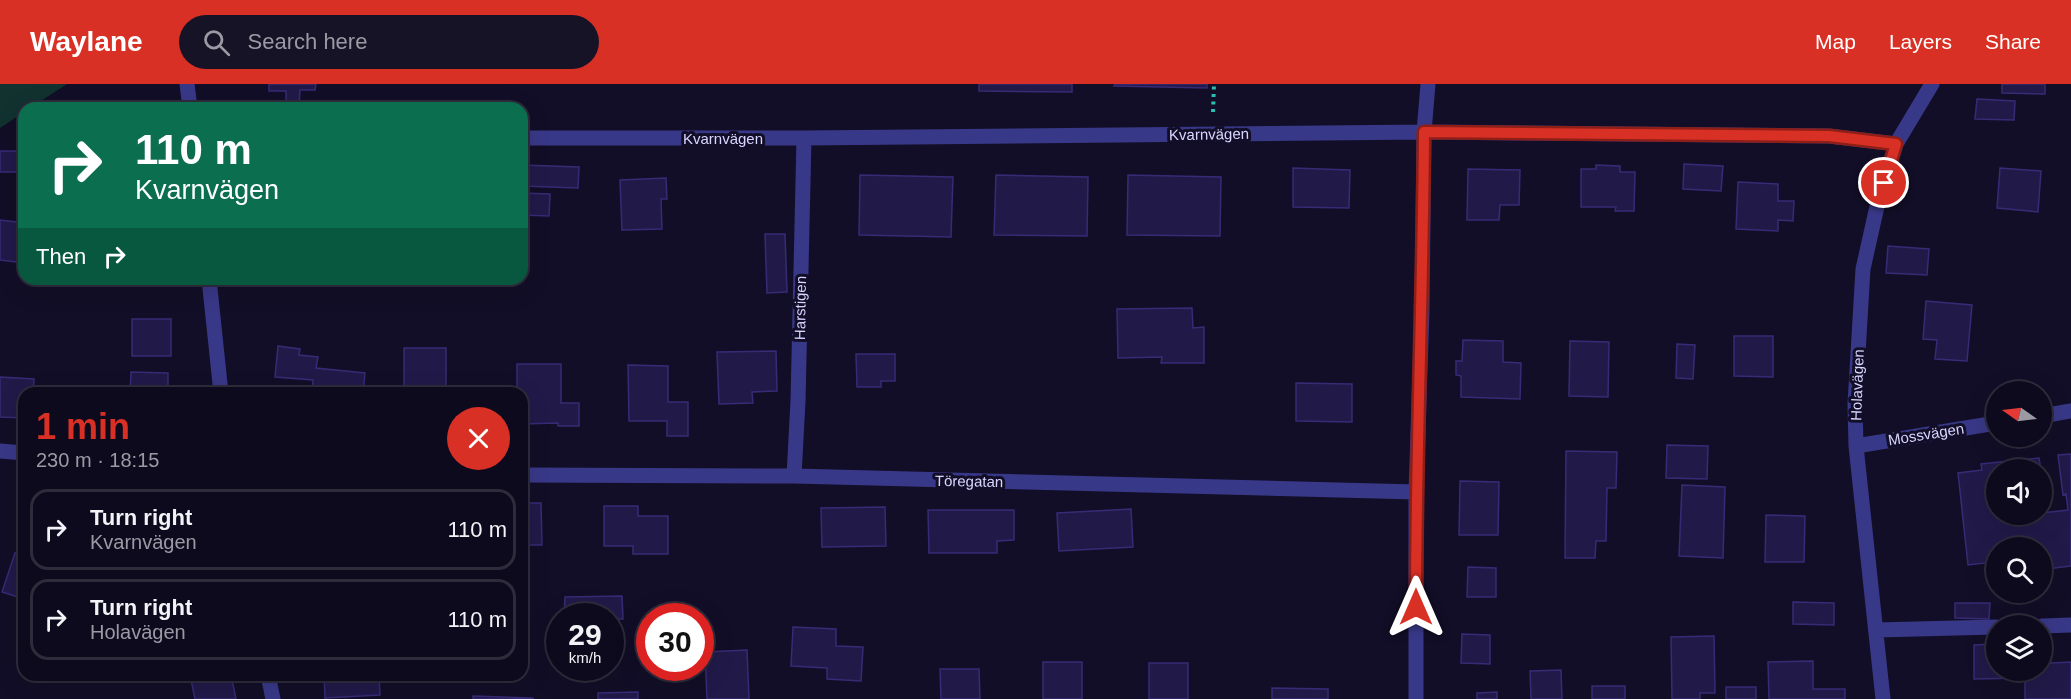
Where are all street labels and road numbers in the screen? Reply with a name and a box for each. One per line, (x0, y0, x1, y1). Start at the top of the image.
street label: Kvarnvägen (1169, 125, 1249, 143)
street label: Kvarnvägen (683, 130, 763, 147)
street label: Harstigen (791, 276, 809, 340)
street label: Holavägen (1847, 349, 1867, 421)
street label: Mossvägen (1887, 420, 1965, 448)
street label: Töregatan (935, 472, 1003, 490)

